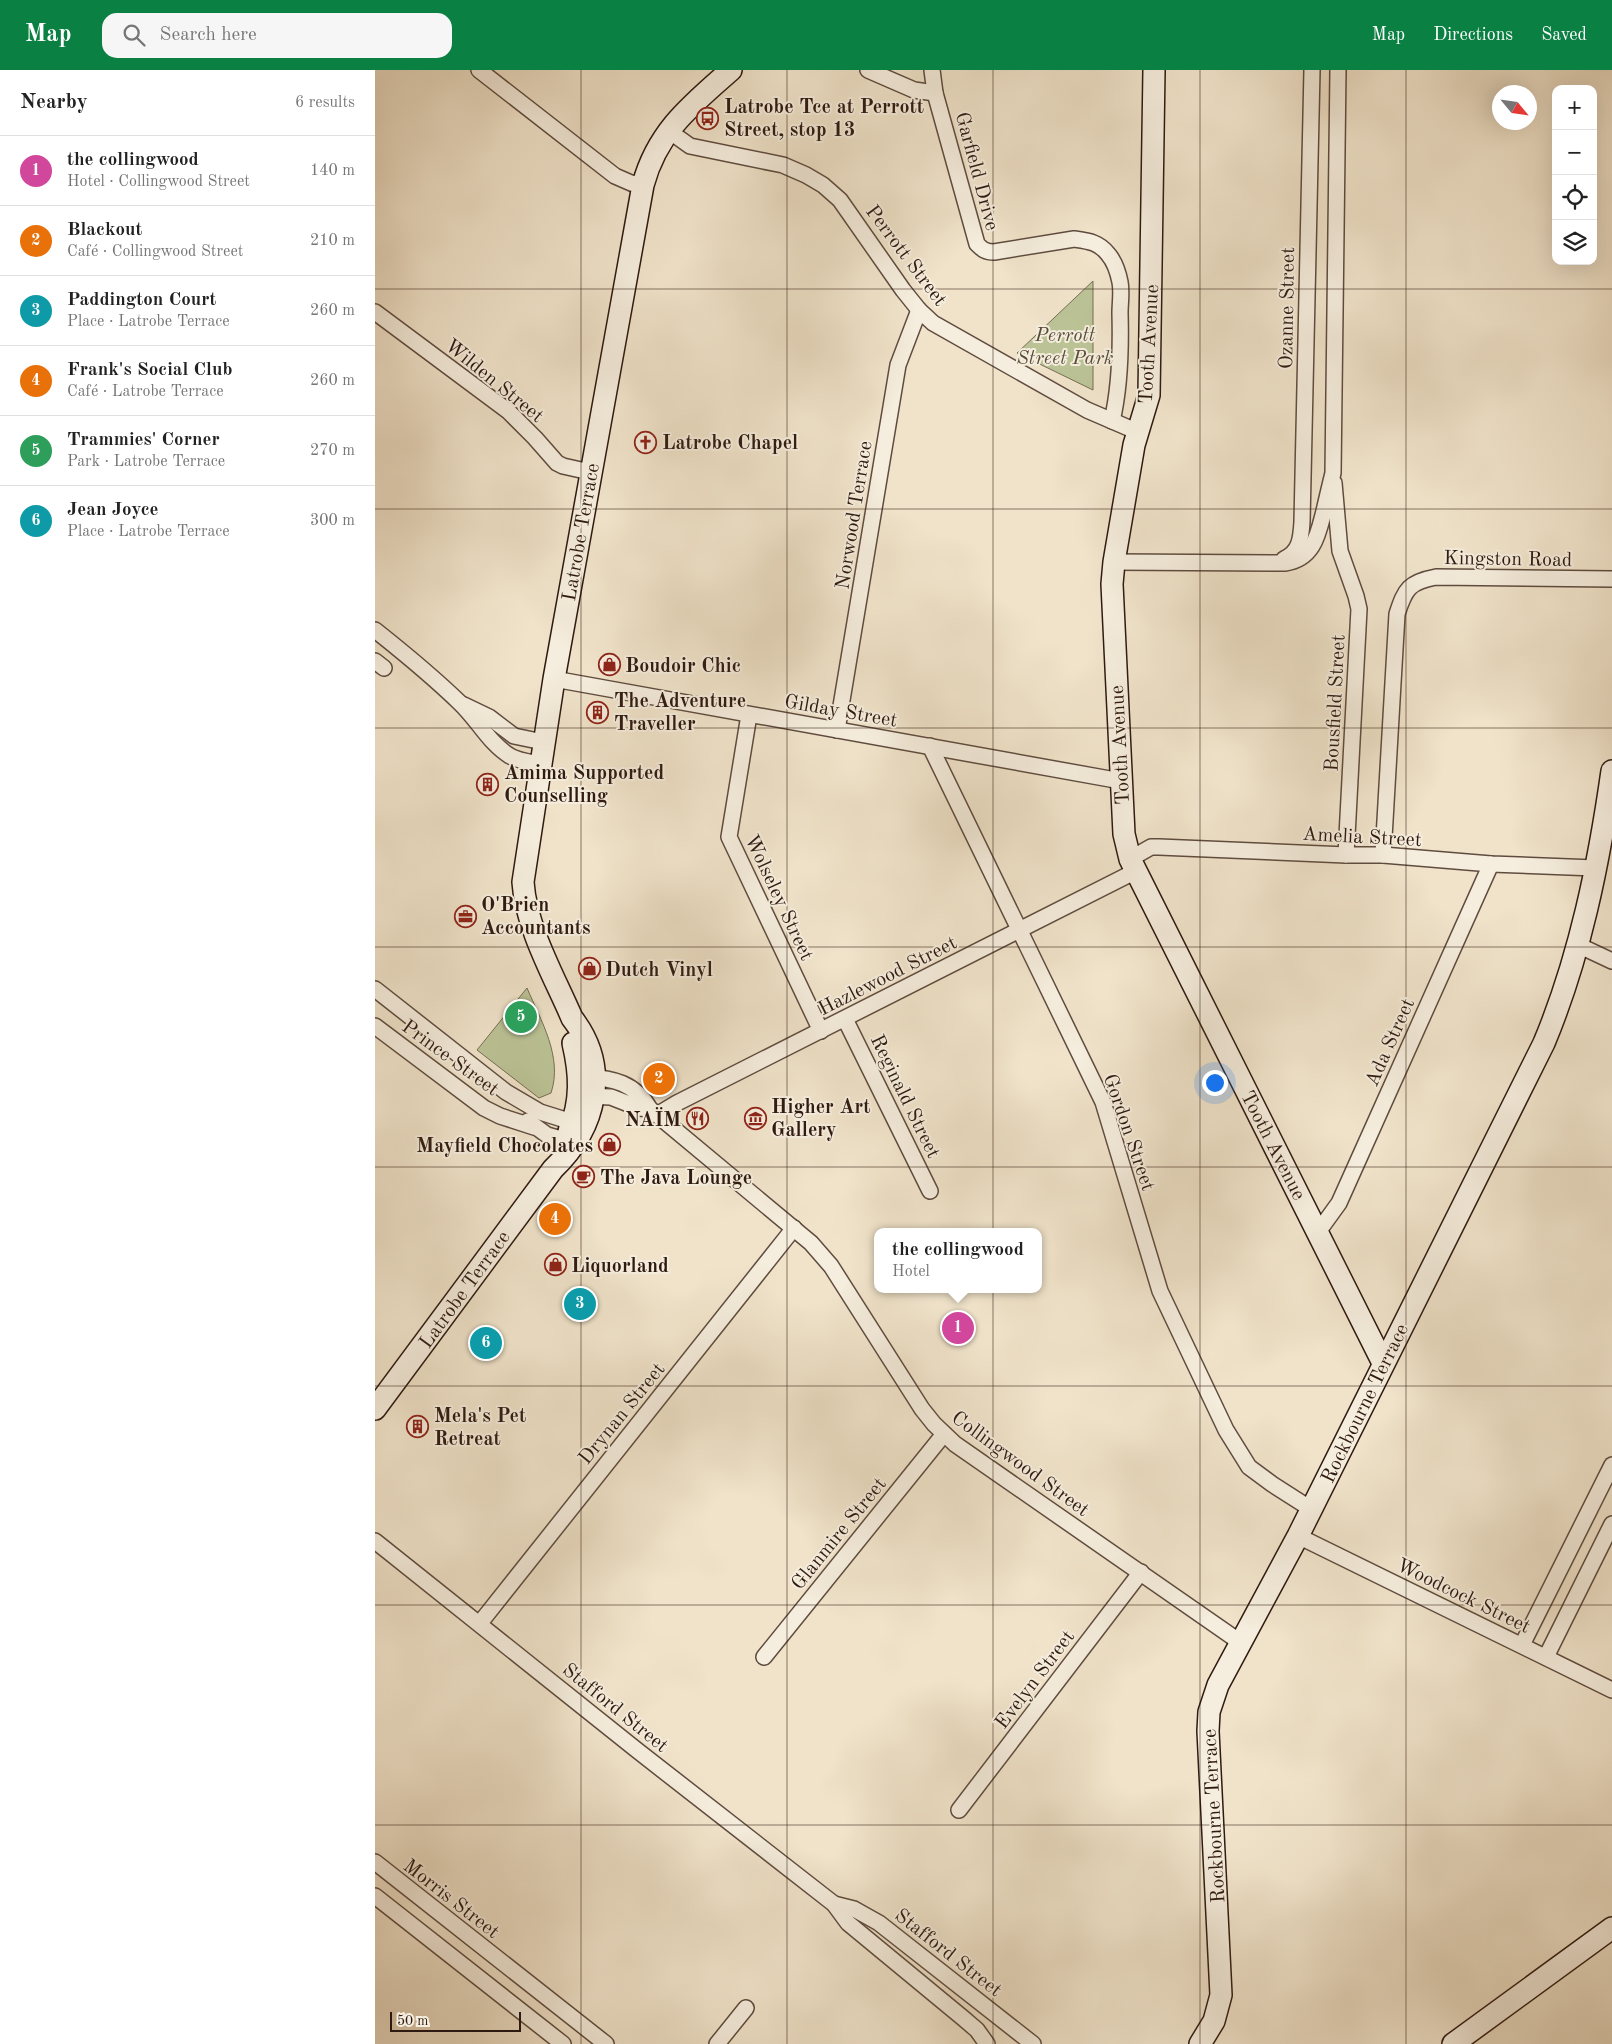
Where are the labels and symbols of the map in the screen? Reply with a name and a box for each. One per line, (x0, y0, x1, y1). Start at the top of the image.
north arrow (1492, 85, 1537, 130)
place label: Latrobe Tce at Perrott Street, stop 13 (724, 98, 924, 141)
bus stop icon: Latrobe Tce at Perrott Street, stop 13 (696, 106, 720, 130)
street label: Garfield Drive (951, 110, 1001, 233)
street label: Perrott Street (861, 202, 950, 310)
street label: Ozanne Street (1277, 247, 1299, 369)
street label: Tooth Avenue (1137, 284, 1163, 404)
park label: Perrott Street Park (1016, 326, 1114, 369)
street label: Wilden Street (441, 336, 547, 427)
church icon: Latrobe Chapel (634, 430, 658, 454)
place label: Latrobe Chapel (662, 434, 798, 454)
street label: Norwood Terrace (833, 440, 877, 591)
street label: Latrobe Terrace (560, 462, 604, 603)
street label: Kingston Road (1443, 549, 1572, 571)
street label: Bousfield Street (1322, 634, 1350, 772)
shop icon: Boudoir Chic (597, 653, 621, 677)
place label: Boudoir Chic (625, 657, 741, 677)
street label: Tooth Avenue (1108, 685, 1134, 805)
place label: The Adventure Traveller (614, 692, 746, 735)
street label: Gilday Street (783, 692, 899, 732)
building icon: The Adventure Traveller (586, 700, 610, 724)
place label: Amima Supported Counselling (504, 764, 664, 807)
building icon: Amima Supported Counselling (476, 772, 500, 796)
street label: Amelia Street (1302, 825, 1422, 851)
street label: Wolseley Street (740, 832, 816, 964)
place label: O'Brien Accountants (481, 896, 591, 939)
office icon: O'Brien Accountants (453, 904, 477, 928)
street label: Hazlewood Street (815, 933, 960, 1020)
shop icon: Dutch Vinyl (577, 957, 601, 981)
place label: Dutch Vinyl (605, 961, 713, 981)
street label: Ada Street (1363, 996, 1419, 1090)
pin: 5 (505, 998, 537, 1036)
street label: Prince Street (398, 1017, 502, 1100)
street label: Reginald Street (866, 1032, 943, 1162)
pin: 2 (643, 1060, 675, 1098)
your location (1202, 1070, 1228, 1096)
street label: Gordon Street (1099, 1072, 1157, 1194)
street label: Tooth Avenue (1236, 1088, 1308, 1204)
place label: Higher Art Gallery (771, 1098, 870, 1141)
museum icon: Higher Art Gallery (743, 1106, 767, 1130)
place label: NAÏM (625, 1107, 681, 1131)
restaurant icon: NAÏM (685, 1107, 709, 1131)
shop icon: Mayfield Chocolates (597, 1133, 621, 1157)
place label: Mayfield Chocolates (416, 1137, 593, 1157)
cafe icon: The Java Lounge (572, 1165, 596, 1189)
place label: The Java Lounge (600, 1169, 752, 1189)
pin: 4 (539, 1200, 571, 1238)
street label: Latrobe Terrace (416, 1228, 515, 1353)
shop icon: Liquorland (543, 1253, 567, 1277)
place label: Liquorland (571, 1257, 669, 1277)
pin: 3 (564, 1285, 596, 1323)
pin: 1 (942, 1309, 974, 1347)
street label: Rockbourne Terrace (1319, 1321, 1413, 1487)
pin: 6 (470, 1324, 502, 1362)
street label: Drynan Street (576, 1360, 669, 1469)
place label: Mela's Pet Retreat (434, 1407, 526, 1450)
street label: Collingwood Street (947, 1408, 1092, 1521)
building icon: Mela's Pet Retreat (406, 1415, 430, 1439)
street label: Glanmire Street (788, 1474, 891, 1594)
street label: Woodcock Street (1393, 1556, 1533, 1638)
street label: Evelyn Street (992, 1627, 1079, 1733)
street label: Stafford Street (558, 1660, 671, 1757)
street label: Rockbourne Terrace (1200, 1728, 1230, 1903)
street label: Morris Street (399, 1856, 503, 1943)
street label: Stafford Street (891, 1906, 1005, 2001)
scale bar (390, 2009, 521, 2032)

